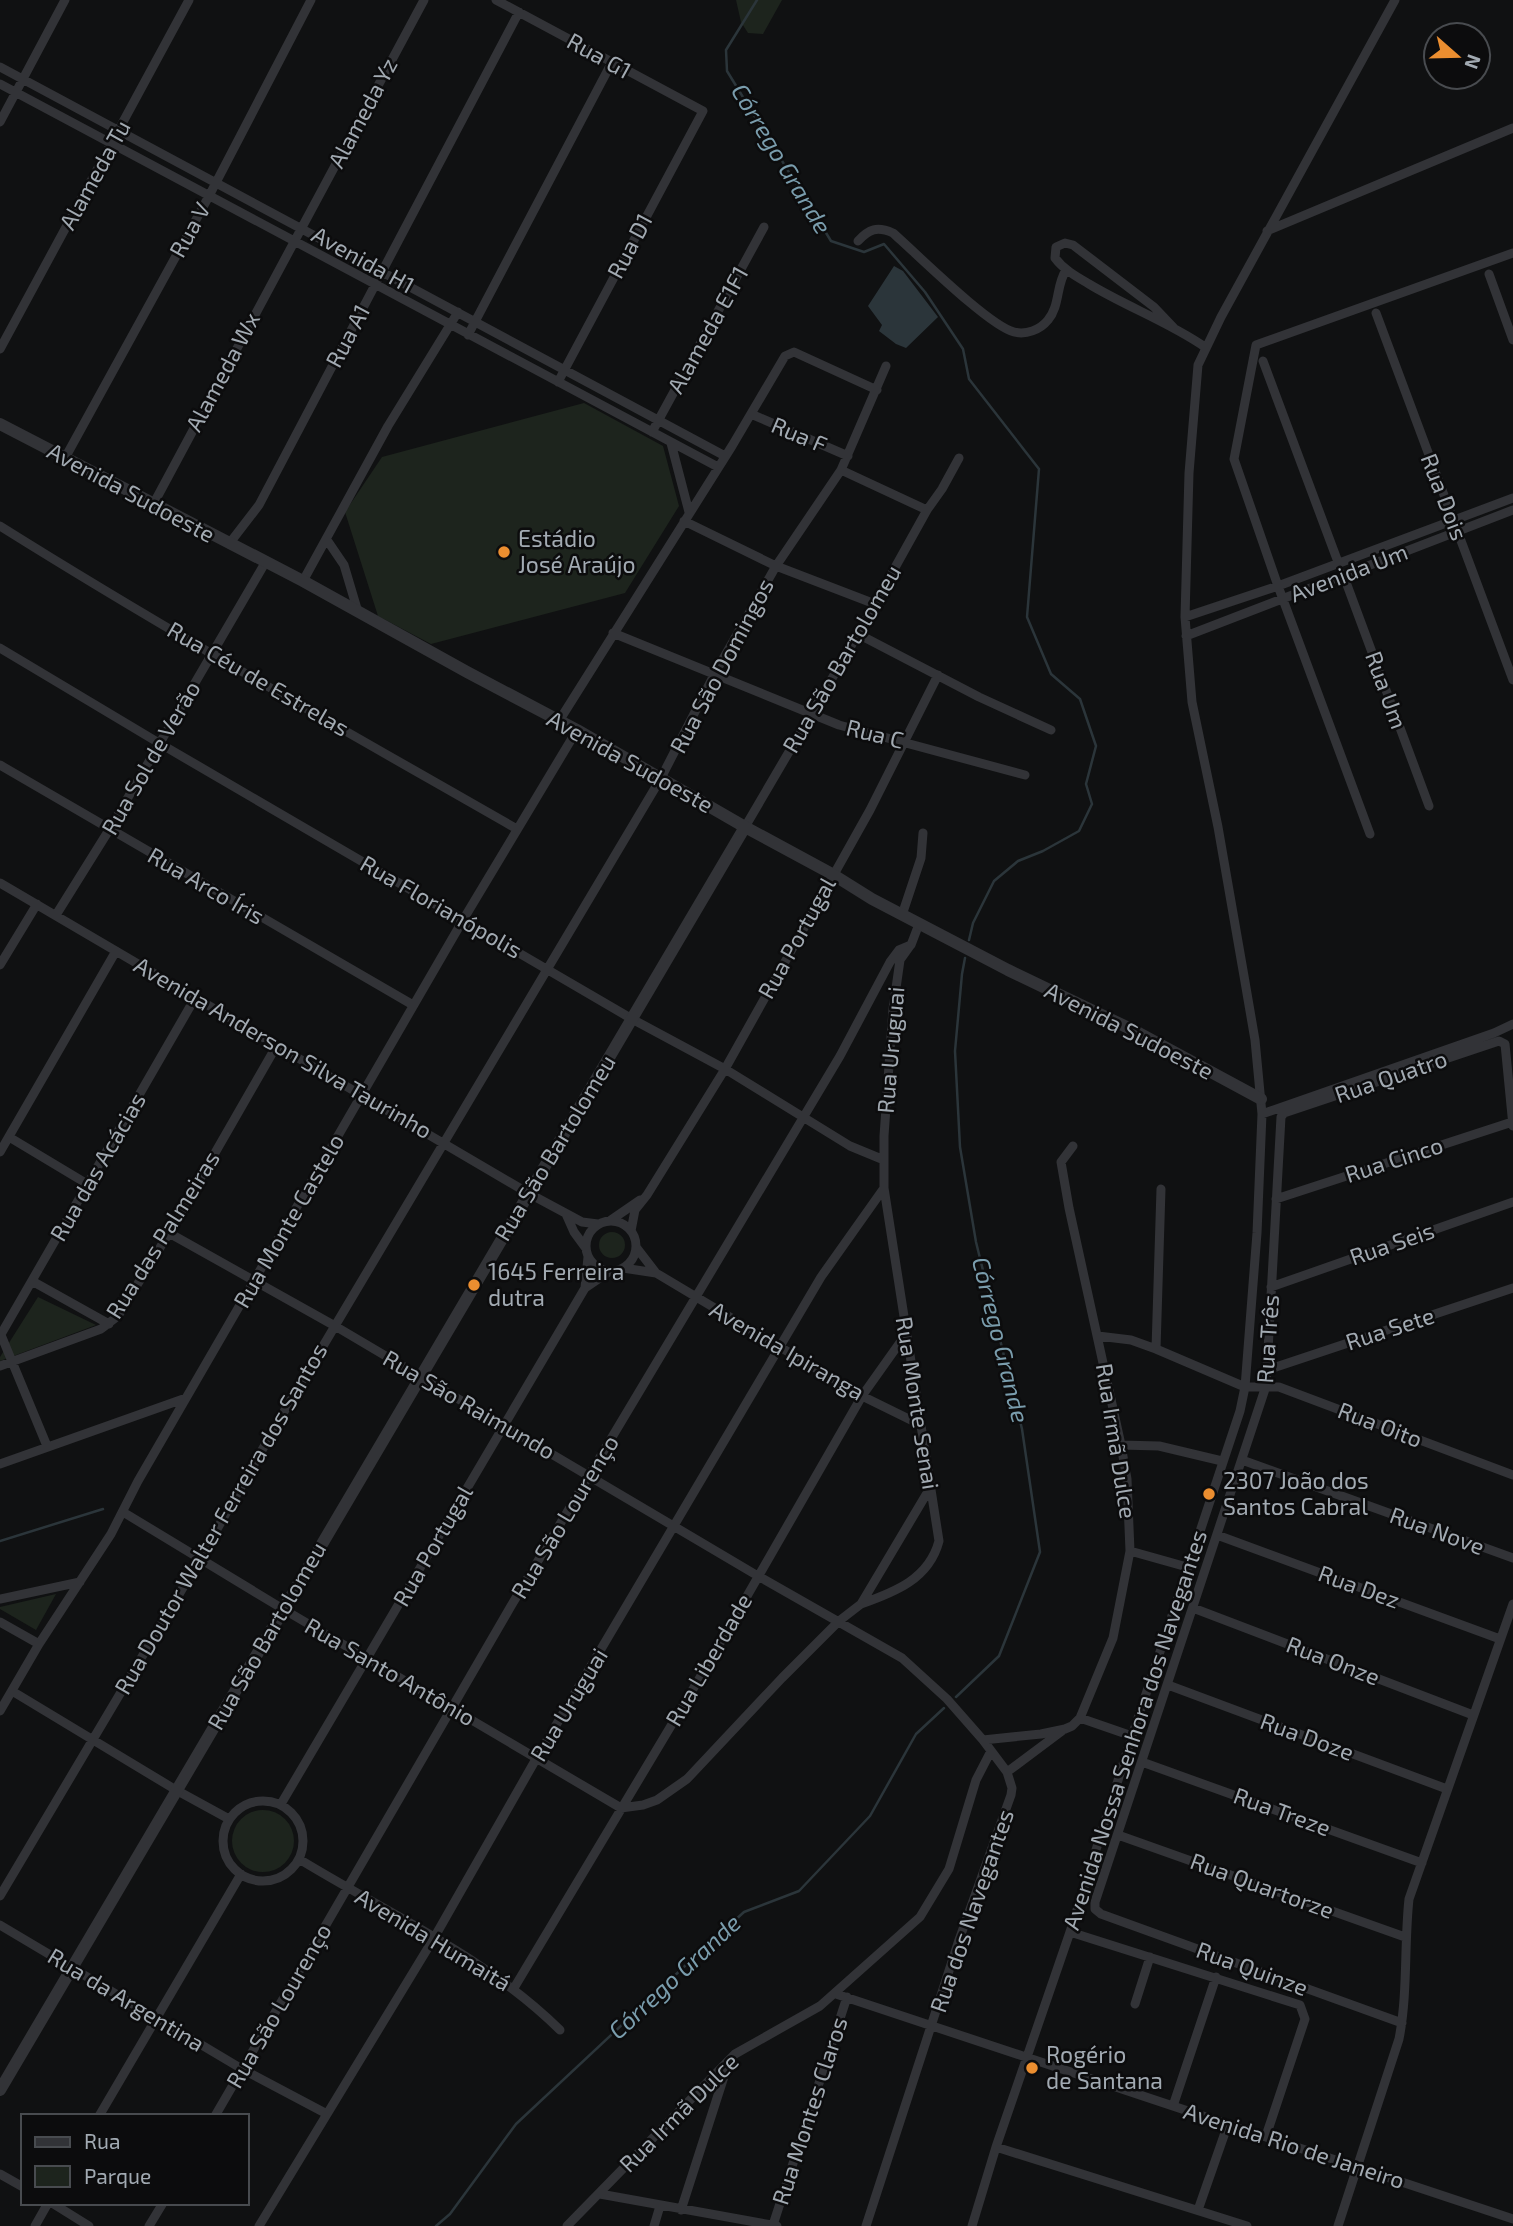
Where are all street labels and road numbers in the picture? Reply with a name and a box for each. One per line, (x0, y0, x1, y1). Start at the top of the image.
street label: Rua G1 (563, 26, 636, 84)
street label: Alameda Yz (321, 53, 403, 172)
street label: Alameda Tu (53, 115, 136, 234)
street label: Rua V (163, 197, 216, 262)
street label: Rua D1 (600, 208, 658, 283)
street label: Avenida H1 (307, 220, 420, 299)
street label: Alameda E1F1 (661, 261, 753, 398)
street label: Rua A1 (319, 299, 375, 372)
street label: Alameda Wx (179, 307, 265, 436)
street label: Rua F (767, 410, 831, 458)
street label: Avenida Sudoeste (43, 436, 220, 548)
street label: Rua Dois (1416, 449, 1474, 544)
street label: Avenida Um (1286, 537, 1411, 607)
street label: Rua São Bartolomeu (776, 560, 906, 757)
street label: Rua São Domingos (663, 573, 779, 758)
street label: Rua Céu de Estrelas (163, 615, 354, 742)
street label: Rua Um (1360, 647, 1414, 732)
street label: Rua Sol de Verão (95, 676, 205, 839)
street label: Avenida Sudoeste (543, 704, 718, 818)
street label: Rua C (844, 712, 907, 754)
street label: Rua Arco Íris (143, 841, 270, 930)
street label: Rua Florianópolis (356, 849, 527, 964)
street label: Rua Portugal (751, 872, 841, 1003)
street label: Avenida Anderson Silva Taurinho (130, 950, 437, 1144)
street label: Avenida Sudoeste (1040, 975, 1219, 1085)
street label: Rua Uruguai (871, 985, 909, 1114)
street label: Rua Quatro (1331, 1044, 1451, 1108)
street label: Rua São Bartolomeu (487, 1049, 621, 1246)
street label: Rua das Acácias (43, 1087, 151, 1246)
street label: Rua Monte Castelo (227, 1128, 349, 1313)
street label: Rua Cinco (1341, 1130, 1446, 1188)
street label: Rua das Palmeiras (99, 1145, 225, 1323)
street label: Rua Seis (1346, 1216, 1438, 1271)
street label: Rua Três (1250, 1294, 1284, 1384)
street label: Avenida Ipiranga (705, 1295, 870, 1406)
street label: Rua Sete (1342, 1301, 1438, 1355)
street label: Rua Monte Senai (890, 1314, 945, 1491)
street label: Rua Doutor Walter Ferreira dos Santos (108, 1338, 332, 1699)
street label: Rua São Raimundo (378, 1343, 561, 1465)
street label: Rua Irmã Dulce (1091, 1361, 1143, 1521)
street label: Rua Oito (1334, 1395, 1426, 1453)
street label: Rua São Lourenço (504, 1430, 625, 1604)
street label: Rua Portugal (386, 1480, 478, 1611)
street label: Rua Nove (1386, 1500, 1488, 1560)
street label: Avenida Nossa Senhora dos Navegantes (1056, 1526, 1212, 1933)
street label: Rua São Bartolomeu (201, 1537, 331, 1734)
street label: Rua Dez (1315, 1558, 1404, 1614)
street label: Rua Liberdade (659, 1588, 757, 1731)
street label: Rua Santo Antônio (300, 1611, 481, 1731)
street label: Rua Onze (1283, 1629, 1384, 1691)
street label: Rua Uruguai (523, 1643, 613, 1766)
street label: Rua Doze (1257, 1706, 1358, 1766)
street label: Rua Treze (1230, 1781, 1335, 1842)
street label: Rua dos Navegantes (923, 1805, 1019, 2016)
street label: Rua Quartorze (1187, 1846, 1338, 1924)
street label: Avenida Humaitá (351, 1882, 516, 1997)
street label: Rua São Lourenço (220, 1918, 338, 2093)
street label: Rua Quinze (1193, 1935, 1312, 2001)
street label: Rua da Argentina (43, 1941, 210, 2057)
street label: Rua Montes Claros (765, 2013, 853, 2208)
street label: Rua Irmã Dulce (613, 2047, 744, 2178)
street label: Avenida Rio de Janeiro (1180, 2096, 1408, 2194)

